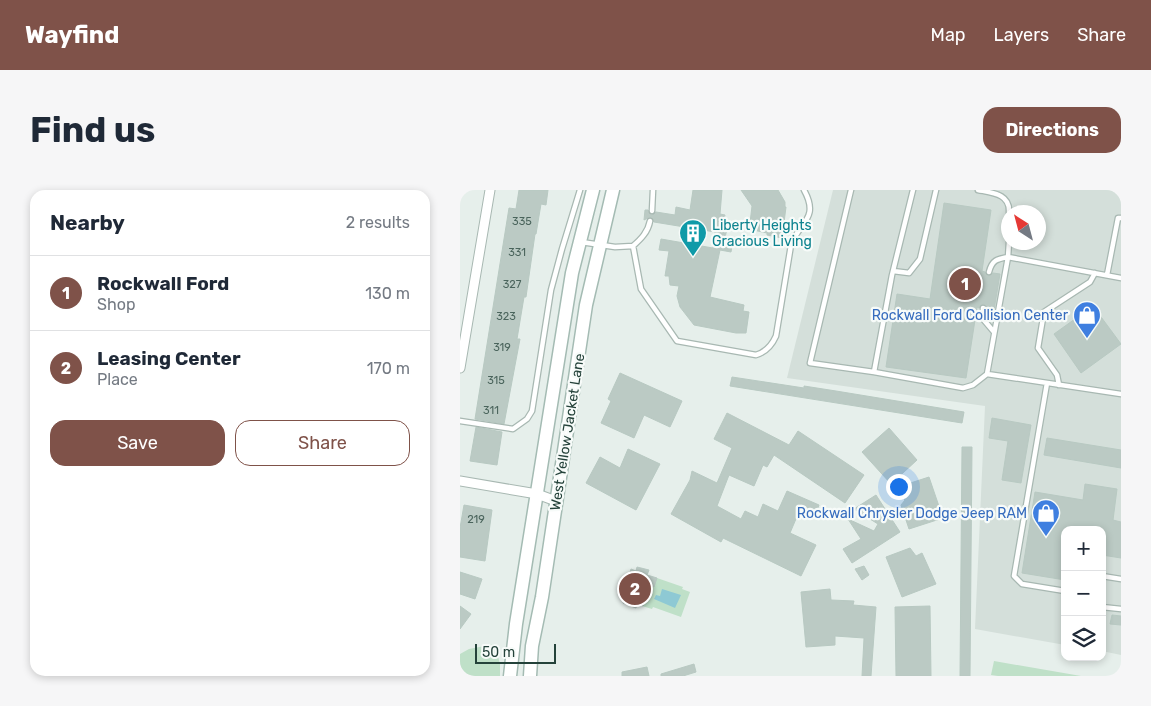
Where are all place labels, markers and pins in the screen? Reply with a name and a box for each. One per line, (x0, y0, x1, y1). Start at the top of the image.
place label: Liberty Heights Gracious Living (712, 217, 812, 250)
building icon: Liberty Heights Gracious Living (678, 218, 708, 257)
pin: 1 (949, 265, 981, 303)
shop icon: Rockwall Ford Collision Center (1072, 300, 1102, 339)
place label: Rockwall Ford Collision Center (872, 307, 1069, 324)
shop icon: Rockwall Chrysler Dodge Jeep RAM (1031, 498, 1061, 537)
place label: Rockwall Chrysler Dodge Jeep RAM (797, 505, 1027, 522)
pin: 2 (619, 570, 651, 608)

